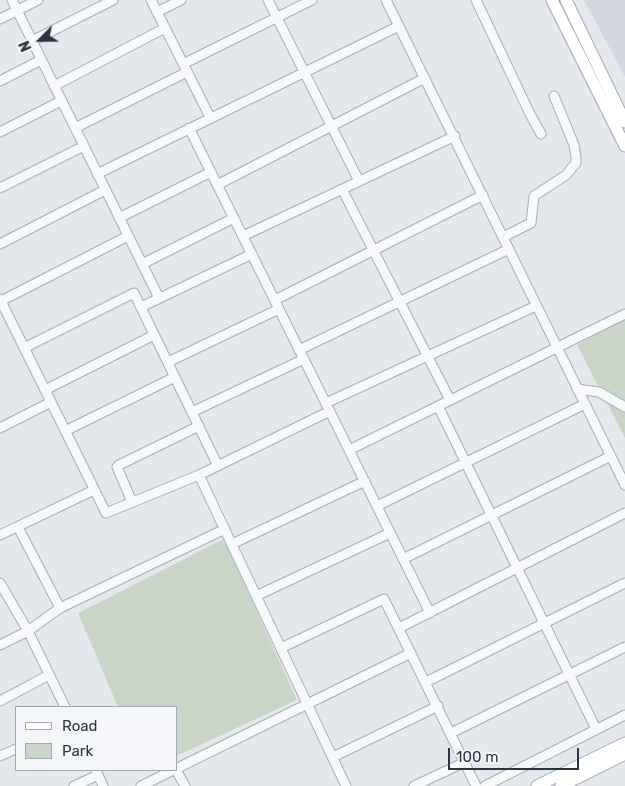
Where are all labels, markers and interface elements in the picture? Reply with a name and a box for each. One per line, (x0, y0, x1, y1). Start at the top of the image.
north arrow (15, 15, 65, 65)
text: N (16, 38, 36, 54)
legend (15, 706, 178, 771)
text: Road (62, 717, 98, 735)
scale bar (450, 738, 581, 770)
text: Park (62, 742, 93, 760)
text: 100 m (456, 748, 498, 766)

